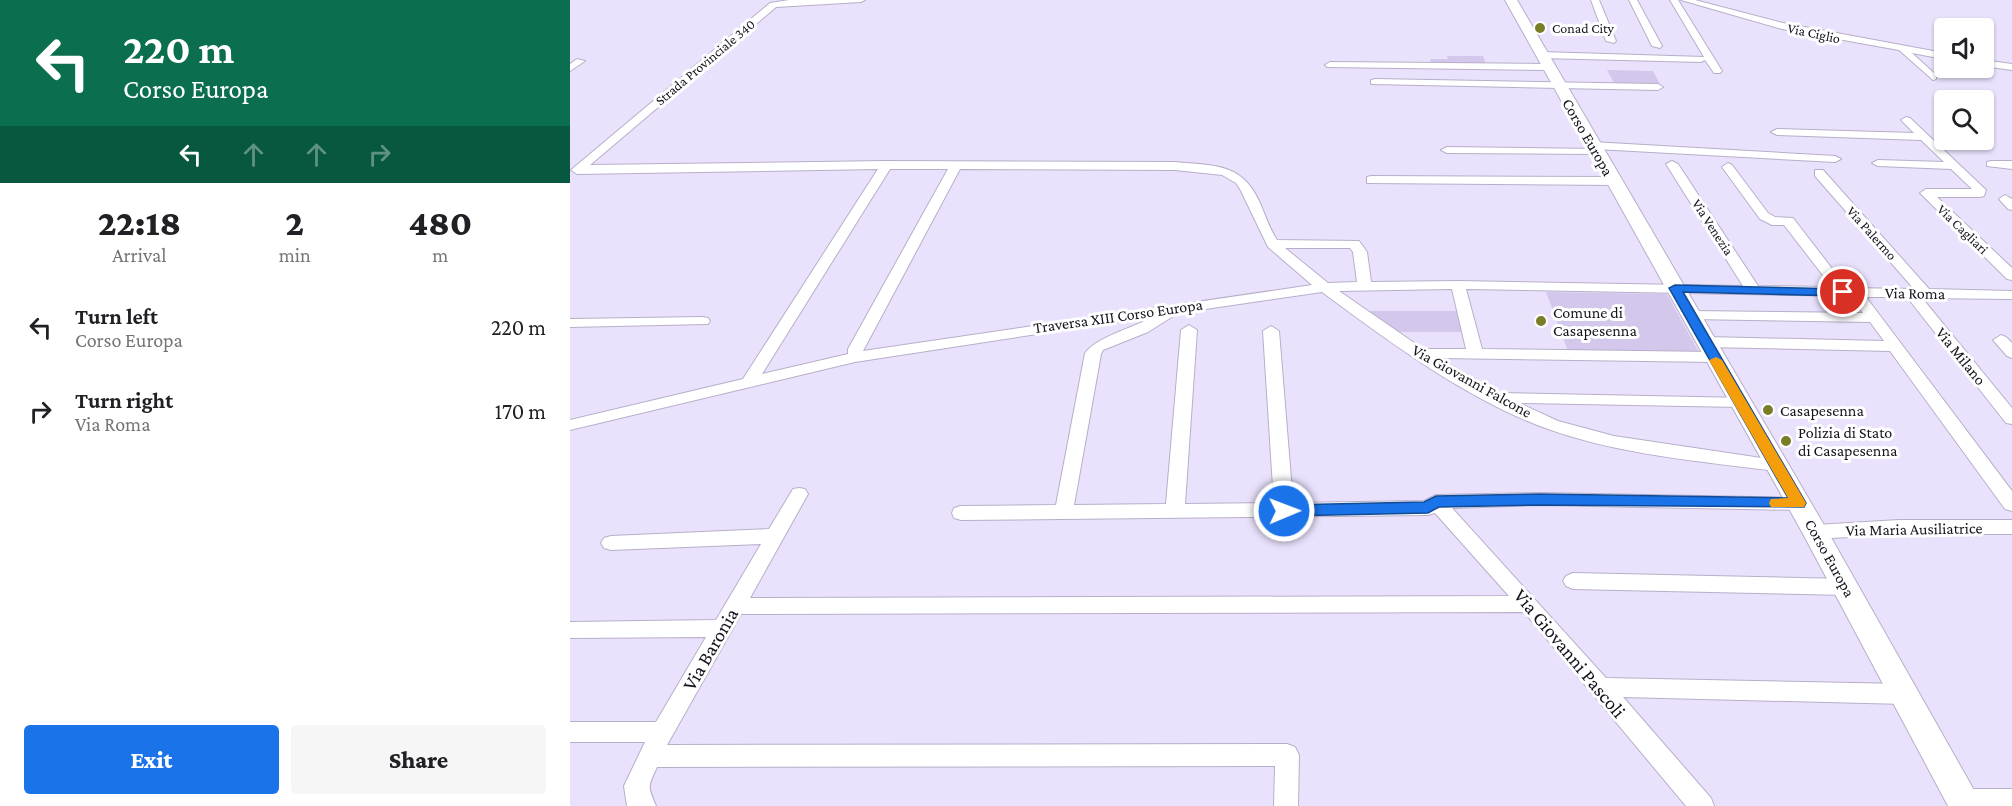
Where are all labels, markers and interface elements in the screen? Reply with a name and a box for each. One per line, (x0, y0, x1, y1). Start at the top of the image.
street label: Strada Provinciale 340 (652, 16, 758, 108)
map controls (1934, 18, 1994, 150)
button: sound (1934, 18, 1994, 78)
place label: Conad City (1552, 20, 1615, 36)
street label: Via Ciglio (1786, 20, 1842, 46)
marker: Conad City (1533, 21, 1547, 35)
icon: left (24, 24, 102, 102)
text: 220 m (123, 25, 234, 72)
text: Corso Europa (123, 74, 269, 104)
button: search (1934, 90, 1994, 150)
street label: Corso Europa (1558, 95, 1617, 180)
icon: left (174, 138, 207, 171)
icon: ahead (237, 138, 270, 171)
icon: ahead (300, 138, 333, 171)
icon: right (363, 138, 396, 171)
street label: Via Venezia (1689, 196, 1737, 259)
street label: Via Cagliari (1934, 201, 1992, 257)
text: 22:18 (98, 203, 181, 243)
text: 2 (285, 203, 304, 243)
text: 480 (408, 203, 472, 243)
street label: Via Palermo (1844, 203, 1900, 263)
text: Arrival (112, 244, 167, 266)
text: min (279, 244, 311, 266)
text: m (432, 244, 448, 266)
pin (1817, 266, 1868, 317)
icon: arrive (1826, 275, 1859, 308)
street label: Via Roma (1885, 284, 1946, 302)
street label: Traversa XIII Corso Europa (1032, 296, 1204, 337)
text: Turn left (75, 304, 158, 329)
place label: Comune di Casapesenna (1553, 304, 1637, 340)
icon: left (24, 311, 57, 344)
marker: Comune di Casapesenna (1534, 314, 1548, 328)
text: 220 m (491, 315, 546, 340)
street label: Via Milano (1933, 324, 1989, 388)
text: Corso Europa (75, 329, 183, 351)
street label: Via Giovanni Falcone (1409, 341, 1535, 421)
text: Turn right (75, 388, 173, 413)
icon: right (24, 395, 57, 428)
text: 170 m (495, 399, 546, 424)
place label: Casapesenna (1780, 402, 1864, 420)
marker: Casapesenna (1761, 403, 1775, 417)
text: Via Roma (75, 413, 150, 435)
place label: Polizia di Stato di Casapesenna (1798, 424, 1898, 460)
marker: Polizia di Stato di Casapesenna (1779, 434, 1793, 448)
position arrow (1252, 479, 1316, 543)
street label: Corso Europa (1801, 516, 1859, 601)
street label: Via Maria Ausiliatrice (1845, 519, 1983, 539)
street label: Via Giovanni Pascoli (1510, 584, 1630, 722)
street label: Via Baronia (678, 604, 742, 694)
button: Exit (24, 725, 279, 794)
button: Share (291, 725, 546, 794)

